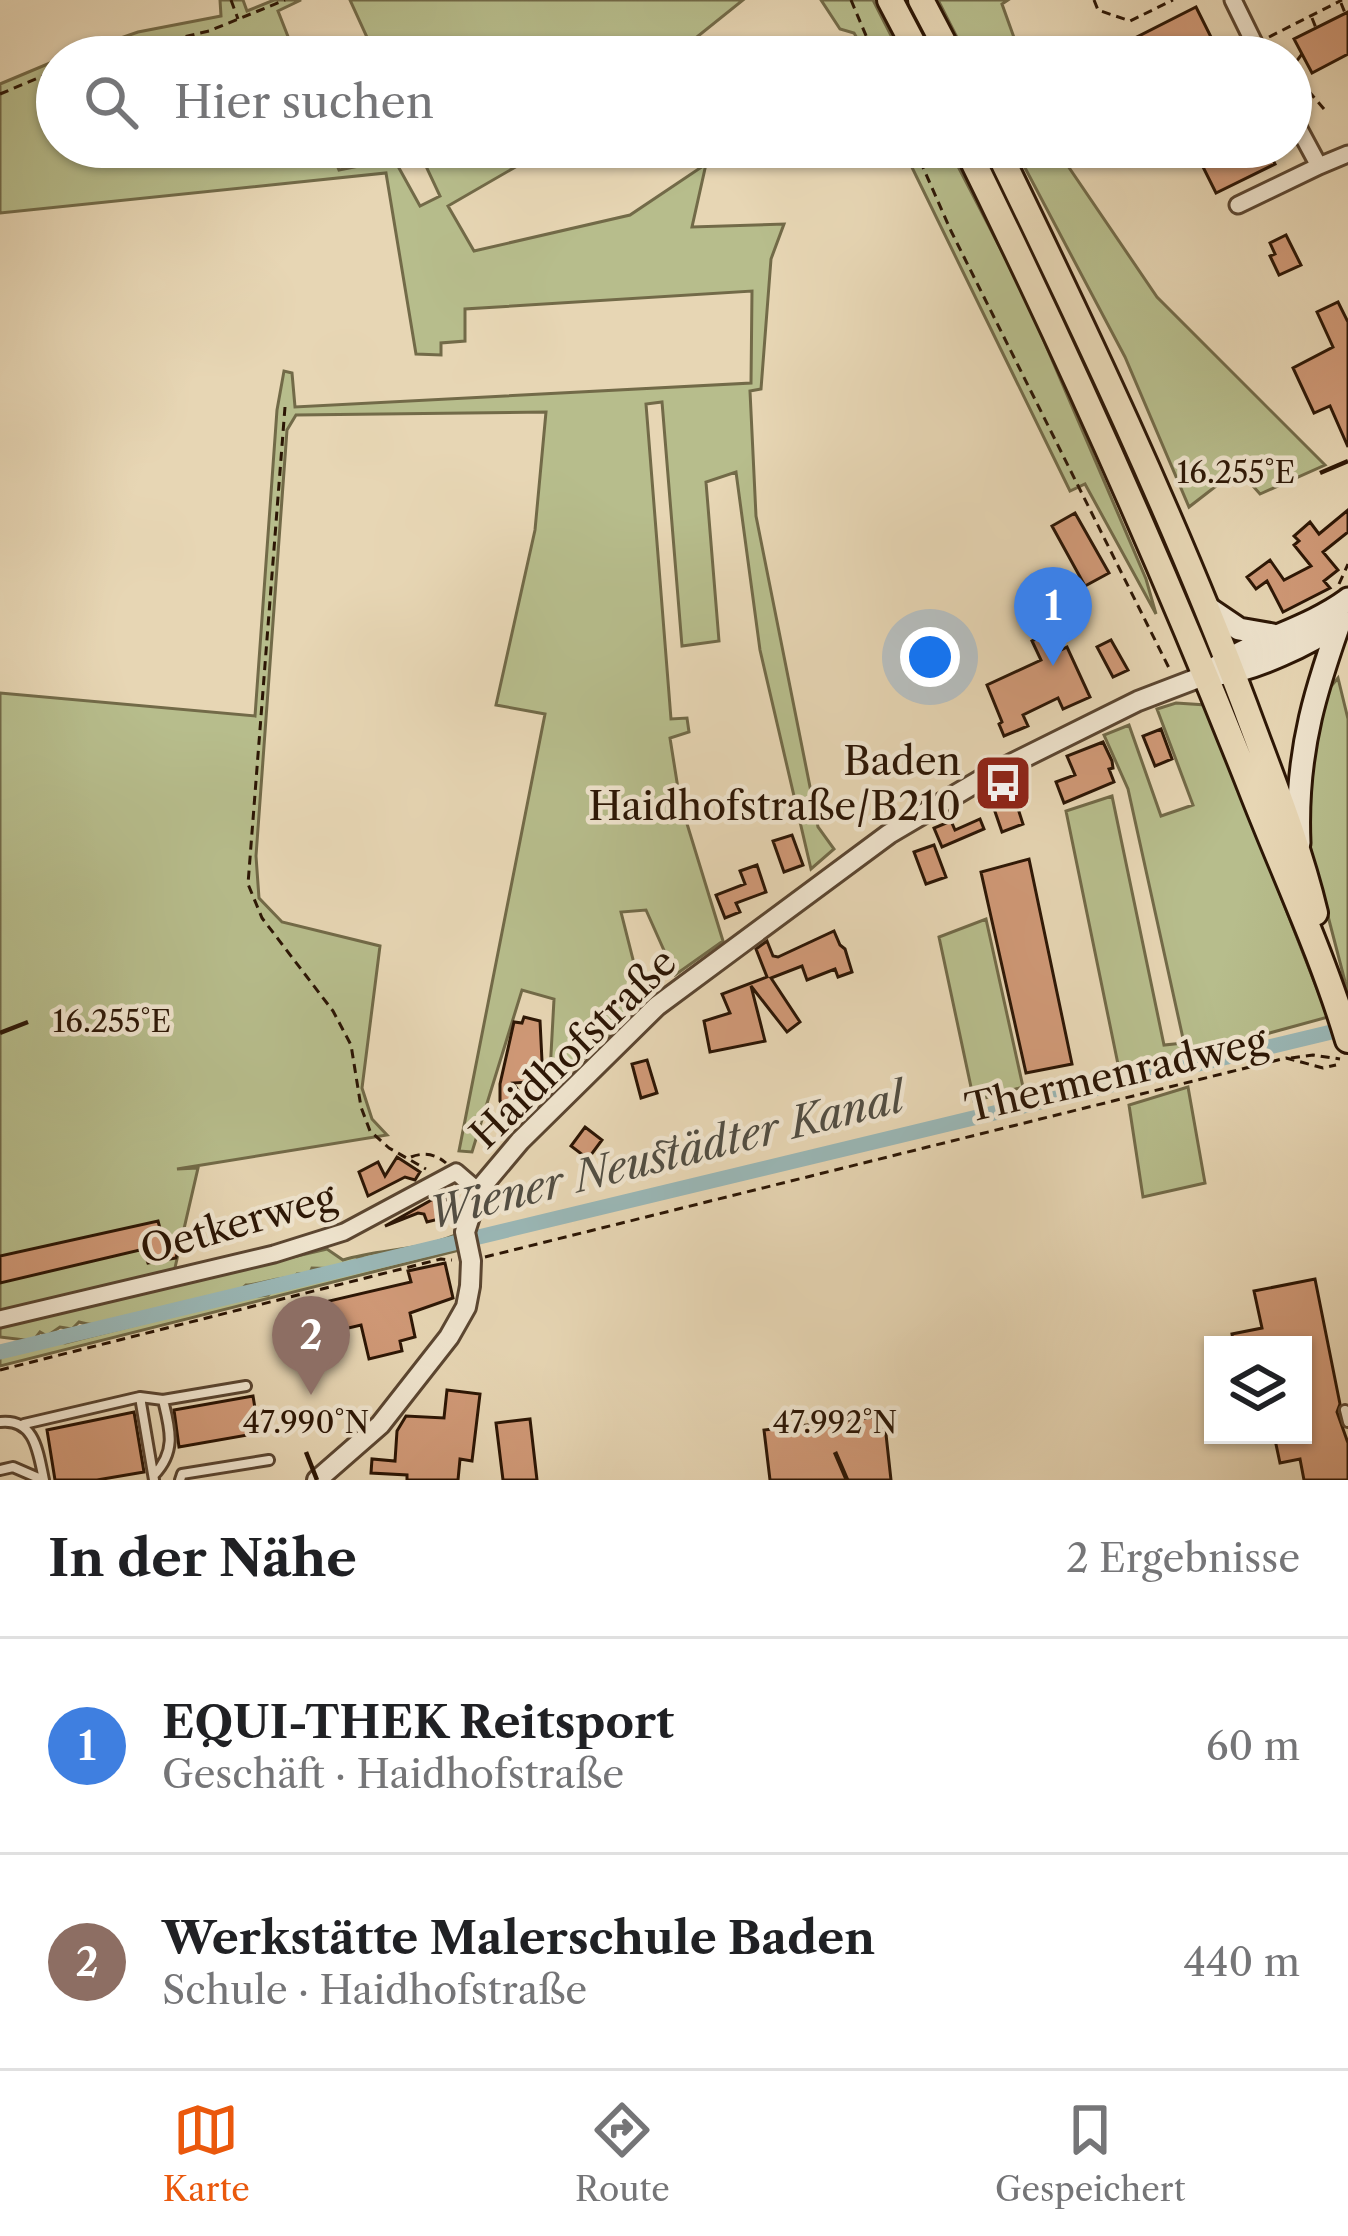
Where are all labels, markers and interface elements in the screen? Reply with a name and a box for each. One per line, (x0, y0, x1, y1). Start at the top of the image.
search box (36, 36, 1312, 168)
icon: search (78, 69, 144, 135)
text: Hier suchen (174, 74, 434, 130)
text: 16.255°E (1177, 454, 1295, 491)
pin: 1 (1014, 567, 1092, 666)
your location (900, 627, 960, 687)
place label: Baden Haidhofstraße/B210 (588, 737, 961, 830)
bus stop icon: Baden Haidhofstraße/B210 (972, 752, 1034, 814)
street label: Haidhofstraße (460, 938, 686, 1158)
text: 16.255°E (53, 1003, 171, 1040)
street label: Thermenradweg (960, 1016, 1272, 1132)
water label: Wiener Neustädter Kanal (423, 1070, 914, 1239)
street label: Oetkerweg (135, 1172, 342, 1274)
pin: 2 (272, 1296, 350, 1395)
map controls (1204, 1336, 1312, 1444)
button: layers (1204, 1336, 1312, 1444)
text: 47.990°N (243, 1404, 369, 1441)
text: 47.992°N (773, 1404, 897, 1441)
text: In der Nähe (48, 1527, 357, 1589)
text: 2 Ergebnisse (1066, 1534, 1300, 1582)
text: EQUI-THEK Reitsport (162, 1694, 674, 1750)
text: 1 (78, 1722, 96, 1770)
text: 60 m (1206, 1722, 1300, 1770)
text: Geschäft · Haidhofstraße (162, 1750, 624, 1798)
text: Werkstätte Malerschule Baden (162, 1910, 875, 1966)
text: 2 (75, 1938, 99, 1986)
text: 440 m (1183, 1938, 1300, 1986)
text: Schule · Haidhofstraße (162, 1966, 587, 2014)
tab: Karte (163, 2097, 250, 2210)
tab: Route (575, 2097, 670, 2210)
tab: Gespeichert (995, 2097, 1185, 2210)

